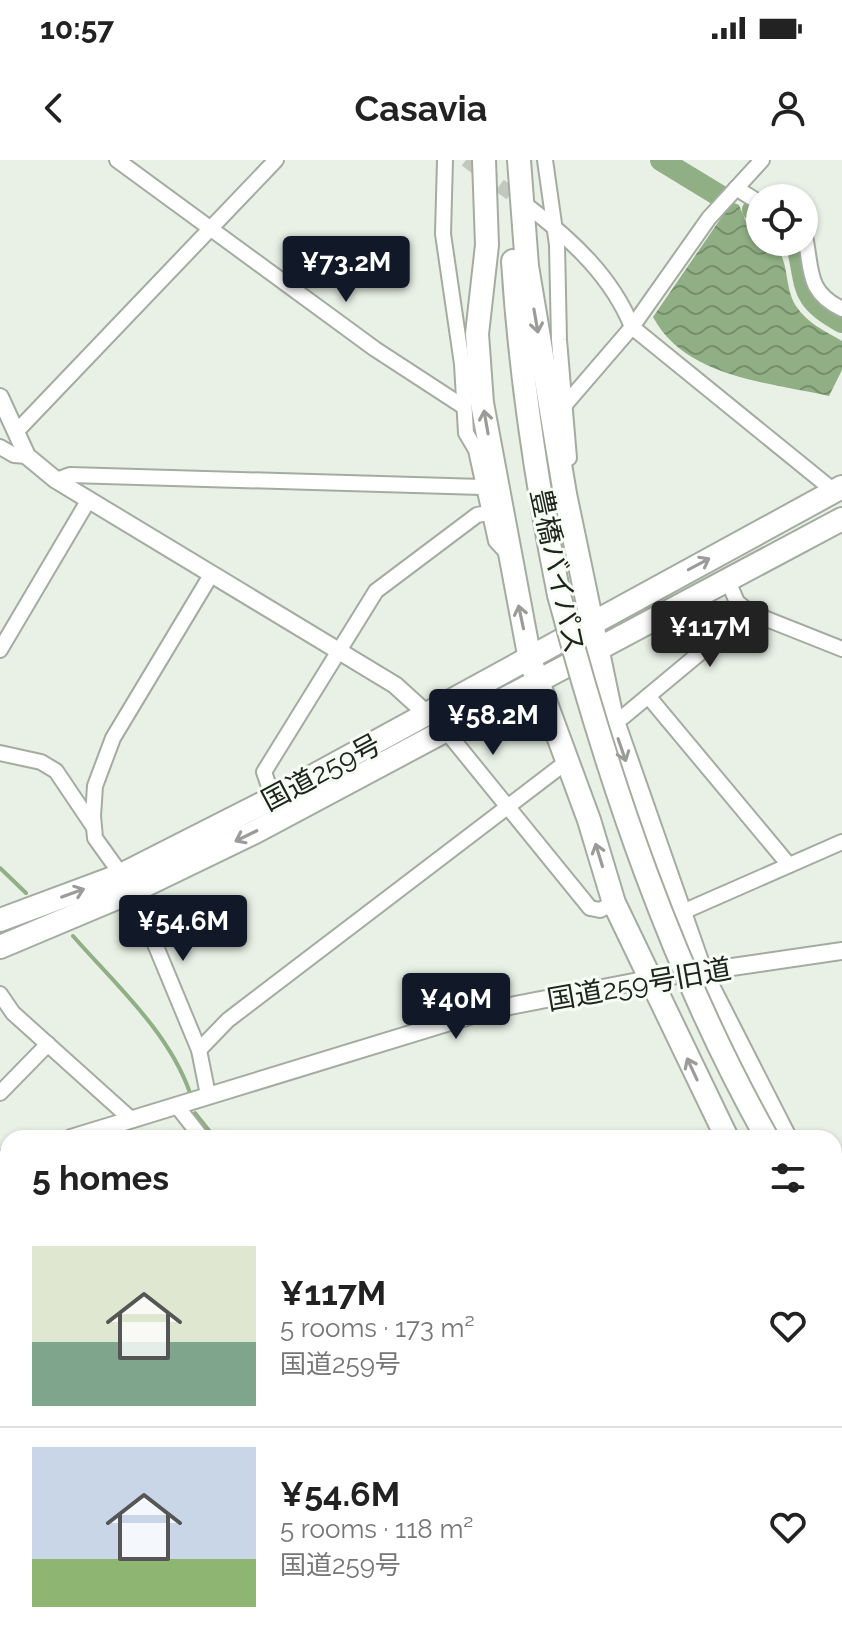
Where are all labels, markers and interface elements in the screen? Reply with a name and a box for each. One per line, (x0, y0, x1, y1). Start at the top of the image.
text: 10:57 (40, 11, 114, 46)
icon: back (32, 86, 76, 130)
icon: person (766, 86, 810, 130)
text: Casavia (355, 87, 487, 129)
map controls (746, 184, 818, 256)
button: locate (746, 184, 818, 256)
pin: ¥73.2M (281, 236, 411, 304)
text: ¥73.2M (301, 247, 391, 277)
one-way arrow (529, 308, 544, 333)
one-way arrow (477, 410, 492, 436)
street label: 豊橋バイパス (524, 486, 591, 656)
one-way arrow (687, 555, 711, 571)
pin: ¥117M (654, 601, 766, 669)
one-way arrow (513, 605, 528, 631)
text: ¥117M (669, 612, 751, 642)
pin: ¥58.2M (428, 689, 558, 757)
text: ¥58.2M (447, 700, 539, 730)
street label: 国道259号 (256, 727, 386, 818)
one-way arrow (616, 737, 631, 762)
one-way arrow (234, 829, 258, 844)
one-way arrow (591, 843, 606, 868)
one-way arrow (60, 884, 85, 899)
pin: ¥54.6M (118, 895, 248, 963)
text: ¥54.6M (137, 906, 229, 936)
street label: 国道259号旧道 (545, 952, 734, 1017)
pin: ¥40M (409, 973, 503, 1041)
text: ¥40M (420, 984, 492, 1014)
one-way arrow (684, 1057, 699, 1081)
icon: filters (766, 1156, 810, 1200)
text: 5 homes (32, 1158, 169, 1198)
text: ¥117M (280, 1273, 386, 1313)
icon: home (96, 1278, 192, 1374)
icon: heart (766, 1304, 810, 1348)
text: 5 rooms · 173 m² (280, 1313, 474, 1343)
text: 国道259号 (280, 1349, 401, 1379)
text: ¥54.6M (280, 1474, 400, 1514)
icon: home (96, 1479, 192, 1575)
icon: heart (766, 1505, 810, 1549)
text: 5 rooms · 118 m² (280, 1514, 473, 1544)
text: 国道259号 (280, 1550, 401, 1580)

